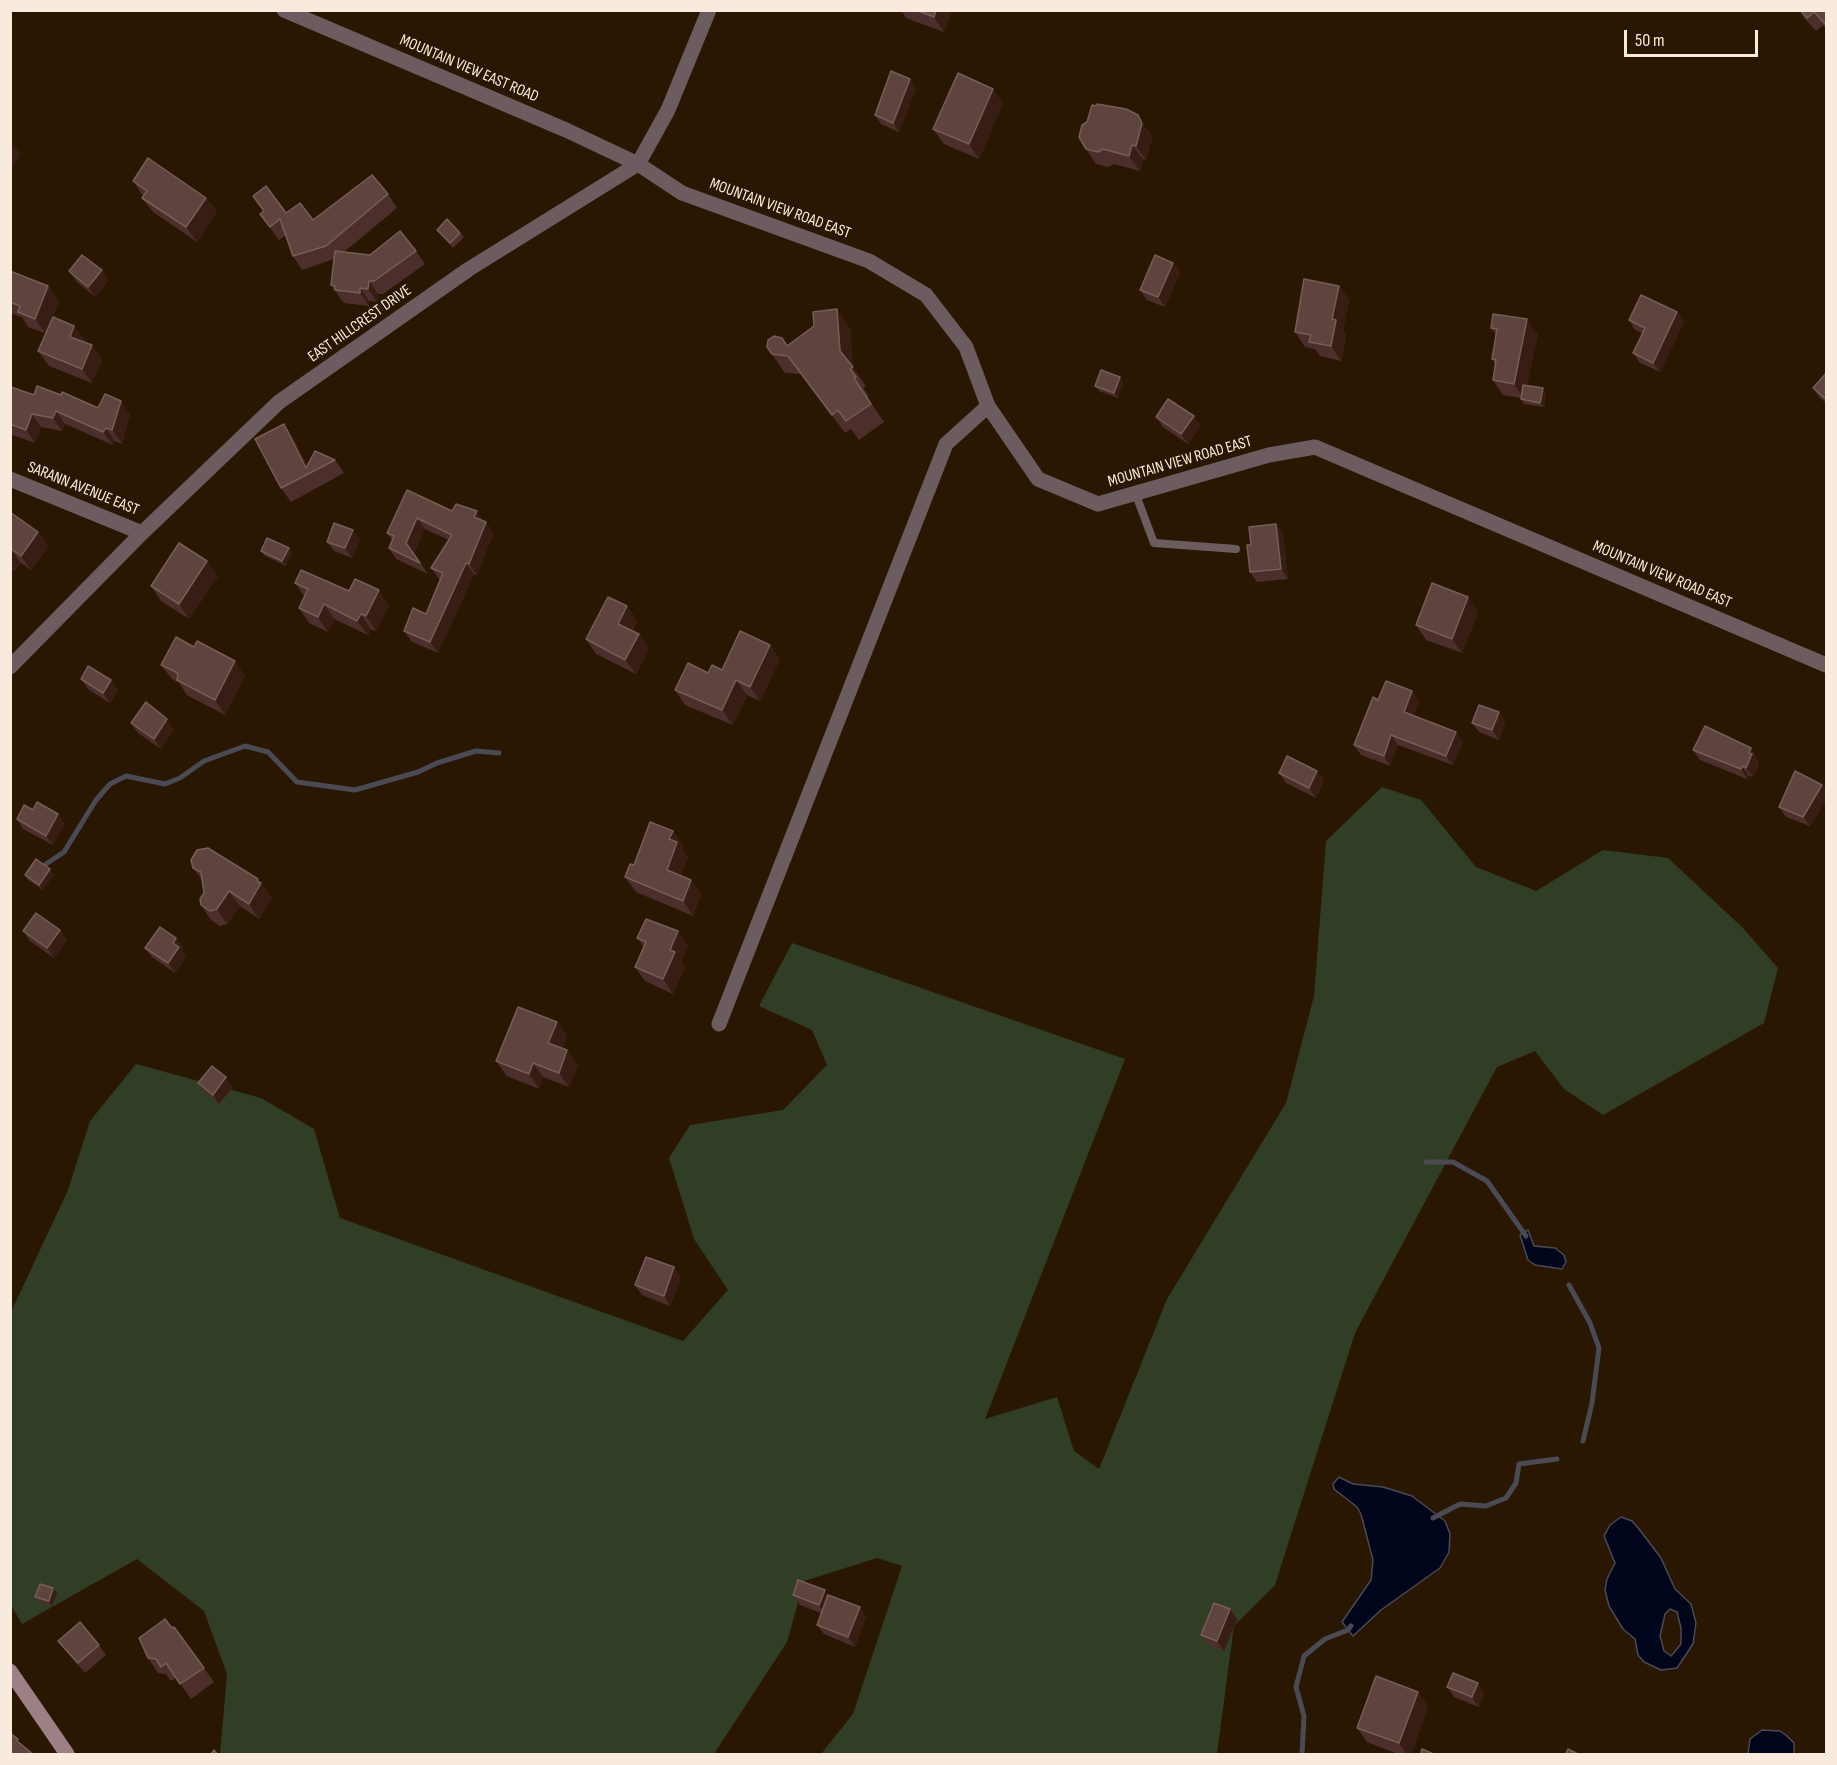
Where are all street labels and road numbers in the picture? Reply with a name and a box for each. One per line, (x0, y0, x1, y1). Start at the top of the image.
street label: MOUNTAIN VIEW EAST ROAD (397, 31, 541, 107)
street label: MOUNTAIN VIEW ROAD EAST (707, 175, 853, 243)
street label: EAST HILLCREST DRIVE (305, 281, 415, 367)
street label: MOUNTAIN VIEW ROAD EAST (1106, 432, 1254, 492)
street label: SARANN AVENUE EAST (24, 458, 142, 520)
street label: MOUNTAIN VIEW ROAD EAST (1590, 537, 1734, 613)

